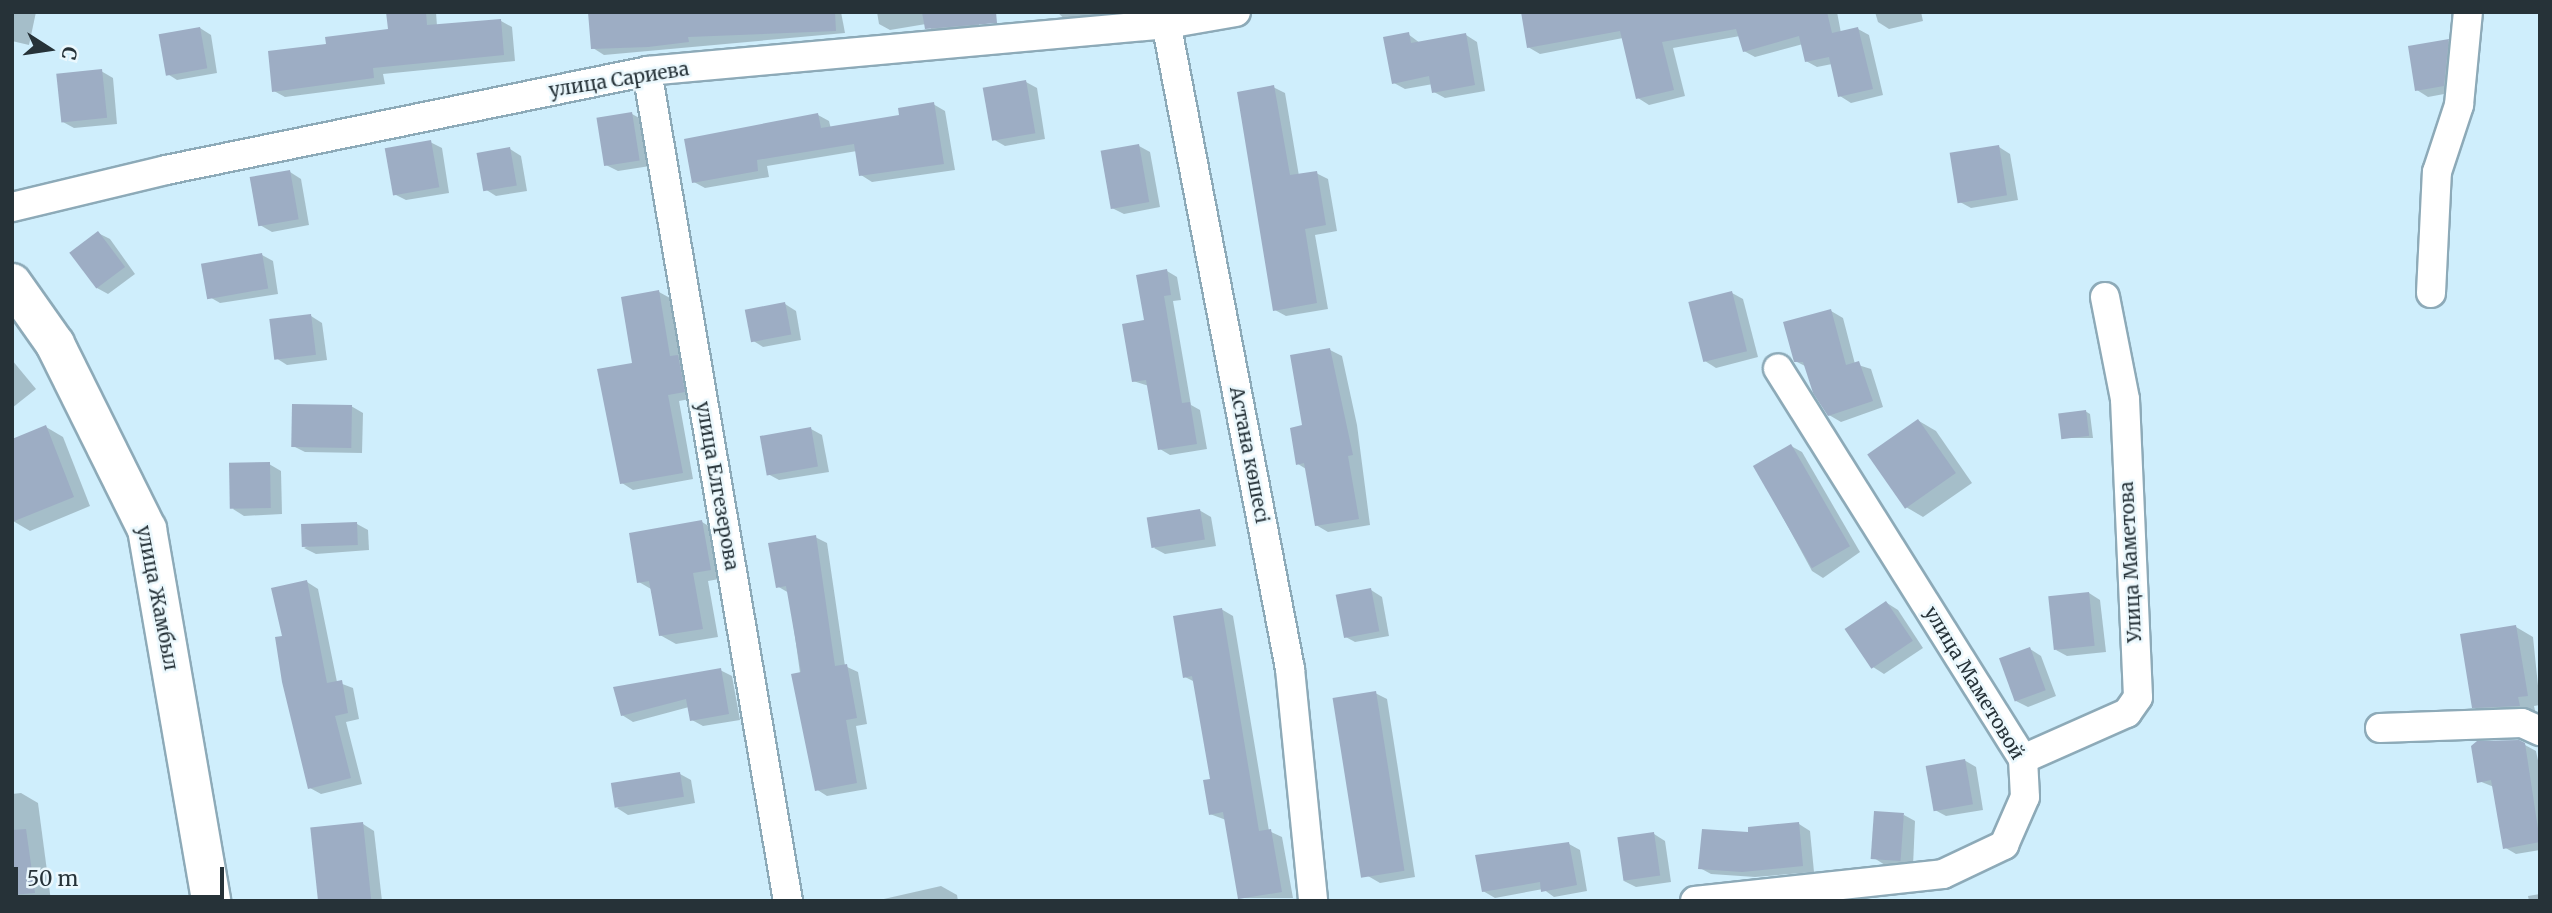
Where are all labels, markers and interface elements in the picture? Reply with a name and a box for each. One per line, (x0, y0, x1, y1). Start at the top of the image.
north arrow (14, 14, 84, 84)
text: С (56, 45, 83, 62)
street label: улица Сариева (547, 58, 691, 102)
street label: Астана көшесі (1225, 385, 1273, 525)
street label: улица Елгезерова (691, 400, 743, 572)
street label: Улица Маметова (2115, 481, 2147, 643)
street label: улица Жамбыл (132, 524, 182, 672)
street label: улица Маметовой (1919, 602, 2029, 764)
scale bar (18, 853, 228, 897)
text: 50 m (27, 865, 78, 892)

